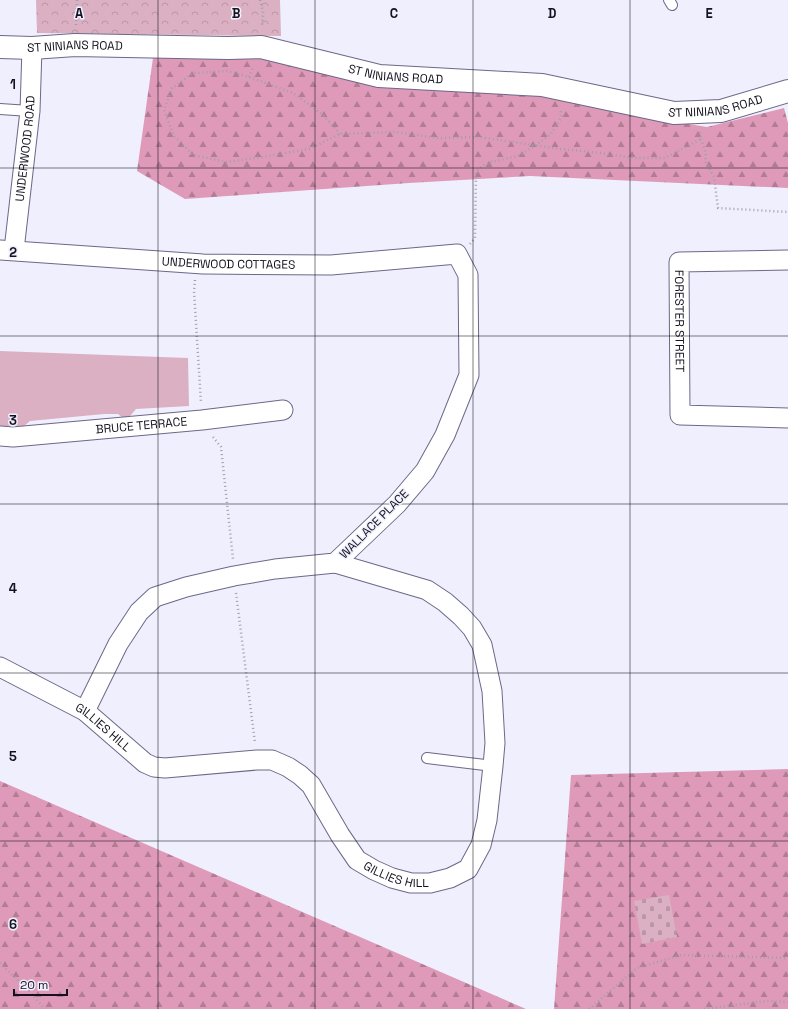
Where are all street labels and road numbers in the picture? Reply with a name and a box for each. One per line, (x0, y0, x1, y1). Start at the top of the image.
street label: ST NINIANS ROAD (27, 37, 123, 56)
street label: ST NINIANS ROAD (346, 61, 444, 88)
street label: ST NINIANS ROAD (667, 91, 764, 121)
street label: UNDERWOOD ROAD (12, 95, 38, 203)
street label: UNDERWOOD COTTAGES (161, 253, 295, 273)
street label: FORESTER STREET (671, 270, 688, 372)
street label: BRUCE TERRACE (95, 413, 188, 438)
street label: WALLACE PLACE (336, 486, 412, 562)
street label: GILLIES HILL (73, 699, 135, 756)
street label: GILLIES HILL (361, 858, 429, 891)

